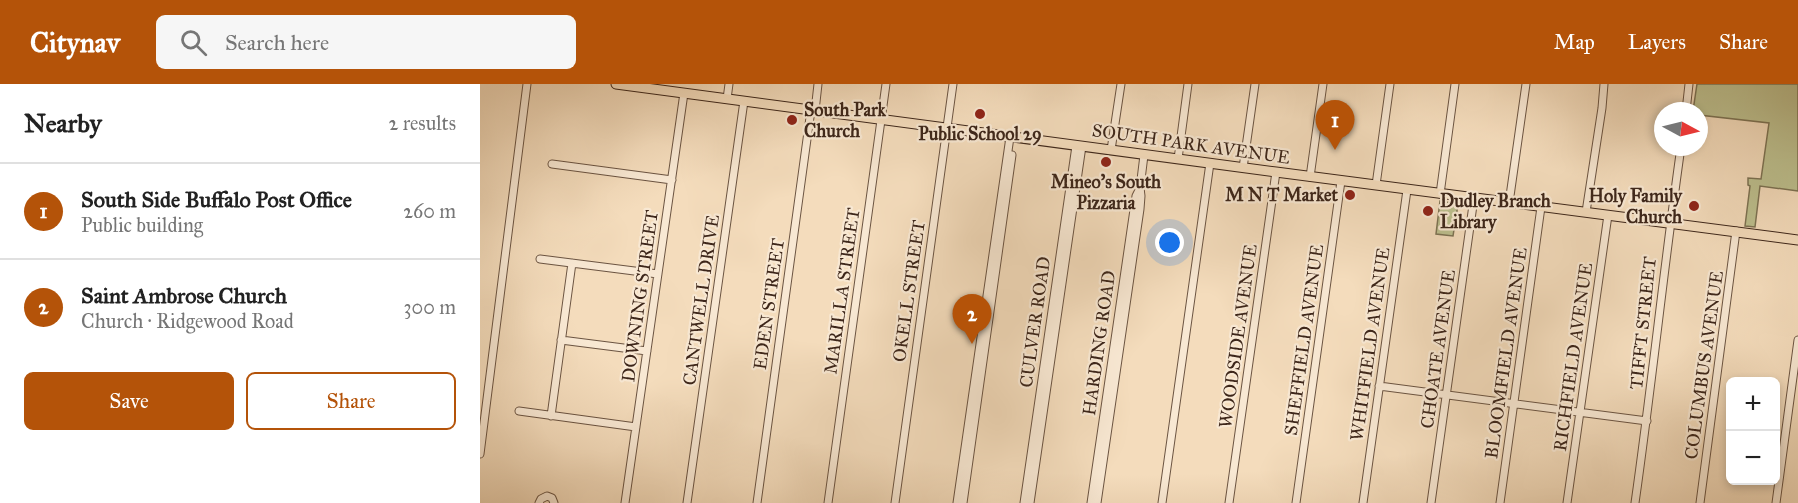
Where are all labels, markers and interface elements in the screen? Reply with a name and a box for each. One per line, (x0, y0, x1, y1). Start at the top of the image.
search box (156, 15, 576, 69)
text: Citynav (30, 25, 120, 60)
icon: search (177, 26, 210, 59)
text: Search here (225, 29, 329, 56)
text: Map (1554, 29, 1595, 55)
text: Layers (1628, 29, 1686, 55)
text: Share (1719, 29, 1768, 55)
place label: South Park Church (804, 99, 887, 142)
pin: 1 (1316, 100, 1354, 150)
north arrow (1654, 102, 1708, 156)
text: Nearby (24, 107, 102, 139)
marker: Public School 29 (973, 107, 987, 121)
text: 2 results (388, 111, 456, 135)
marker: South Park Church (785, 113, 799, 127)
street label: SOUTH PARK AVENUE (1091, 119, 1292, 169)
place label: Public School 29 (918, 123, 1042, 146)
marker: Mineo's South Pizzaria (1099, 155, 1113, 169)
place label: Mineo's South Pizzaria (1051, 171, 1162, 214)
place label: M N T Market (1225, 184, 1339, 206)
place label: Holy Family Church (1589, 185, 1684, 228)
text: South Side Buffalo Post Office (81, 186, 352, 213)
marker: M N T Market (1343, 188, 1357, 202)
place label: Dudley Branch Library (1440, 190, 1552, 234)
text: 1 (40, 199, 47, 223)
text: 260 m (403, 199, 456, 223)
marker: Holy Family Church (1687, 199, 1701, 213)
marker: Dudley Branch Library (1421, 204, 1435, 218)
street label: MARILLA STREET (819, 206, 865, 376)
street label: DOWNING STREET (617, 209, 663, 383)
text: Public building (81, 213, 203, 237)
street label: CANTWELL DRIVE (678, 213, 724, 387)
street label: OKELL STREET (888, 219, 930, 363)
your location (1155, 228, 1184, 257)
street label: EDEN STREET (749, 237, 789, 371)
street label: WOODSIDE AVENUE (1214, 242, 1262, 430)
street label: SHEFFIELD AVENUE (1280, 243, 1328, 437)
street label: WHITFIELD AVENUE (1346, 246, 1394, 442)
street label: BLOOMFIELD AVENUE (1480, 246, 1532, 460)
street label: CULVER ROAD (1015, 255, 1055, 389)
street label: TIFFT STREET (1625, 255, 1661, 391)
street label: RICHFIELD AVENUE (1549, 261, 1597, 453)
street label: CHOATE AVENUE (1416, 268, 1460, 430)
street label: HARDING ROAD (1078, 269, 1120, 417)
street label: COLUMBUS AVENUE (1680, 269, 1728, 461)
text: Saint Ambrose Church (81, 282, 287, 309)
pin: 2 (952, 294, 992, 344)
text: 2 (39, 295, 48, 319)
text: 300 m (404, 295, 456, 319)
text: Church · Ridgewood Road (81, 309, 294, 333)
button: Save (24, 372, 234, 430)
button: Share (246, 372, 456, 430)
map controls (1726, 377, 1780, 485)
button: + (1726, 377, 1780, 431)
button: − (1726, 431, 1780, 485)

